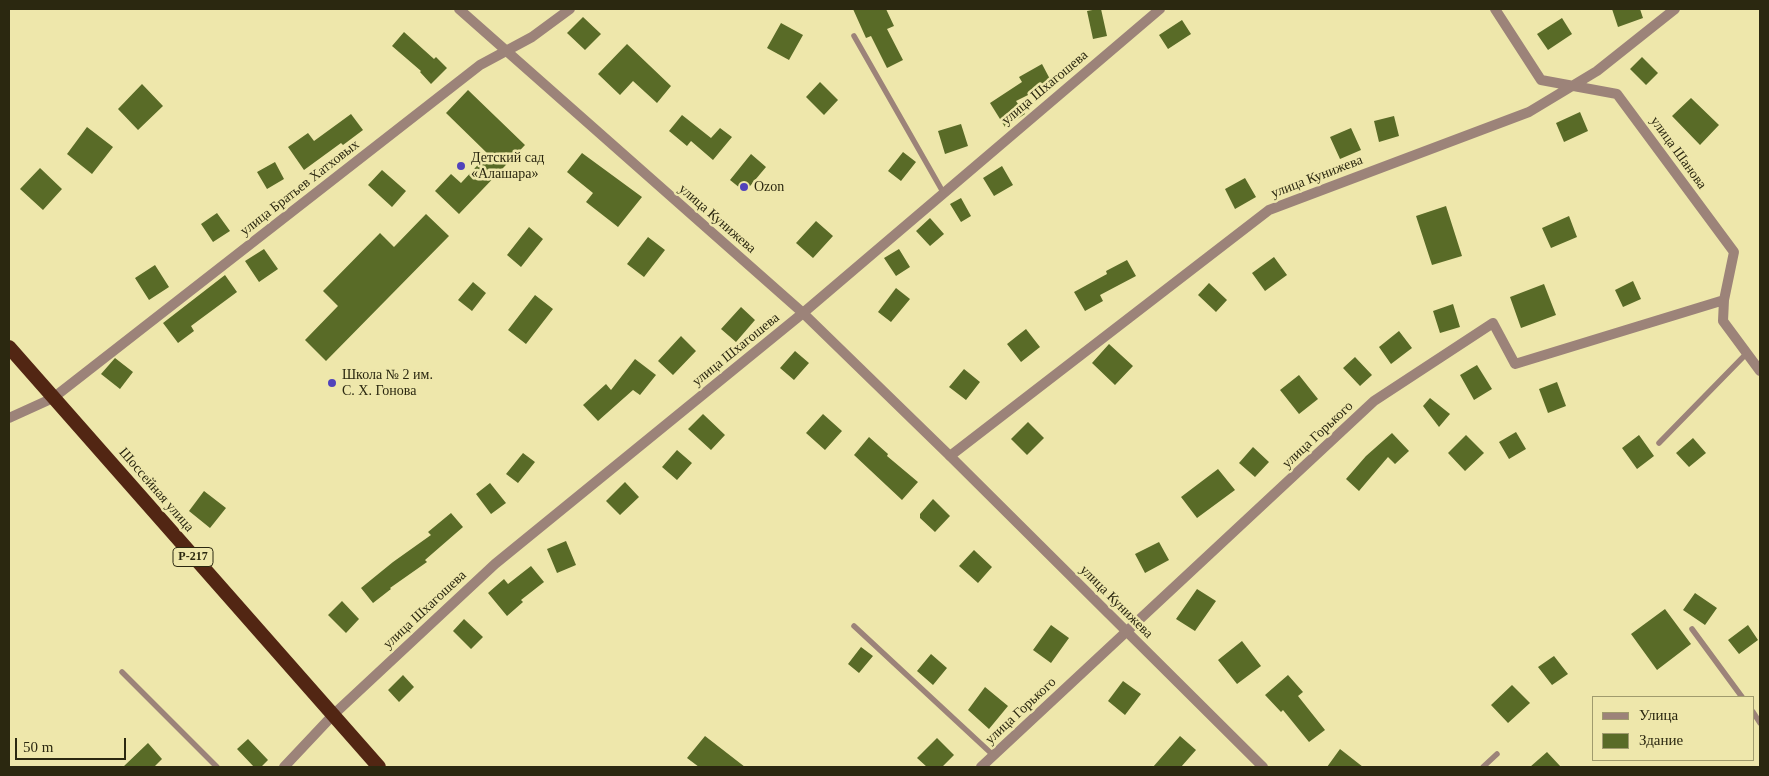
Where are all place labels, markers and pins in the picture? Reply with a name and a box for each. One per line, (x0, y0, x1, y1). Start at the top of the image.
place label: Детский сад «Алашара» (471, 150, 544, 182)
marker: Детский сад «Алашара» (455, 160, 467, 172)
place label: Ozon (754, 179, 784, 195)
marker: Ozon (738, 181, 750, 193)
place label: Школа № 2 им. С. Х. Гонова (342, 367, 433, 400)
marker: Школа № 2 им. С. Х. Гонова (326, 377, 338, 389)

